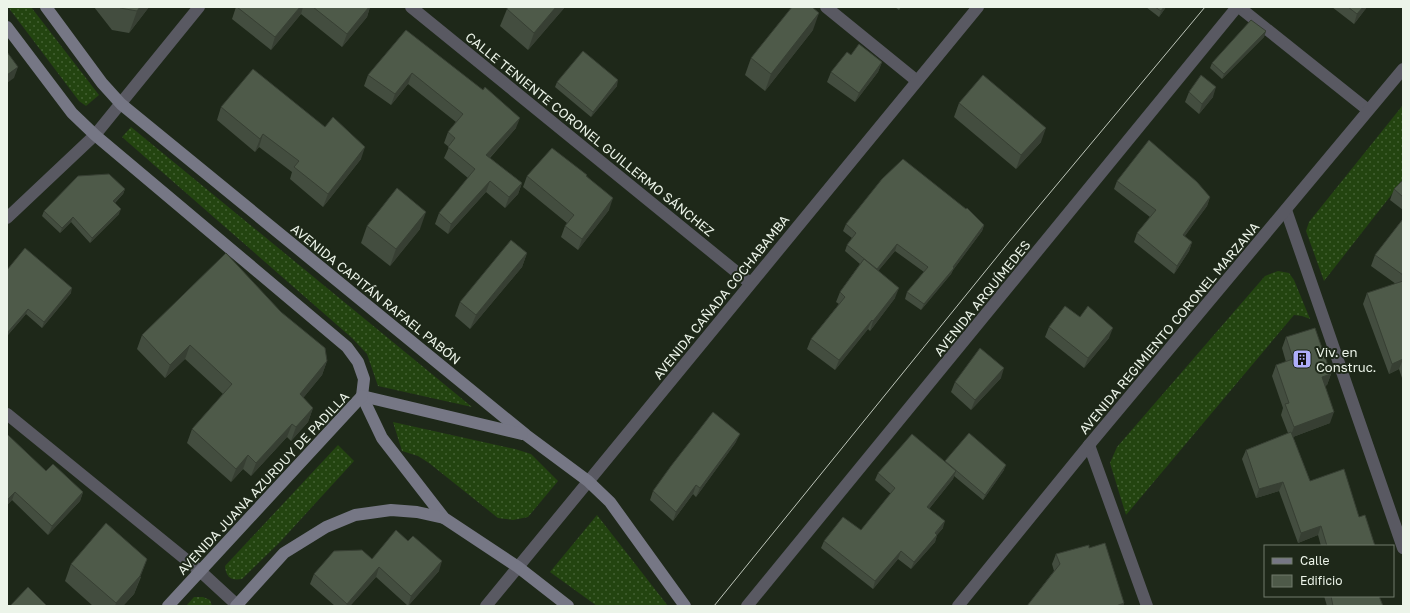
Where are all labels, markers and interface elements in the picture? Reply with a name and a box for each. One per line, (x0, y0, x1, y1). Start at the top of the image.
street label: CALLE TENIENTE CORONEL GUILLERMO SÁNCHEZ (462, 29, 718, 240)
street label: AVENIDA CAÑADA COCHABAMBA (650, 211, 793, 382)
street label: AVENIDA REGIMIENTO CORONEL MARZANA (1075, 219, 1263, 437)
street label: AVENIDA CAPITÁN RAFAEL PABÓN (288, 220, 464, 368)
street label: AVENIDA ARQUÍMEDES (930, 237, 1034, 359)
place label: Viv. en Construc. (1316, 344, 1376, 375)
building icon: Viv. en Construc. (1291, 348, 1313, 370)
street label: AVENIDA JUANA AZURDUY DE PADILLA (174, 388, 352, 578)
legend (1264, 545, 1394, 597)
text: Calle (1300, 553, 1330, 568)
text: Edificio (1300, 573, 1342, 588)

